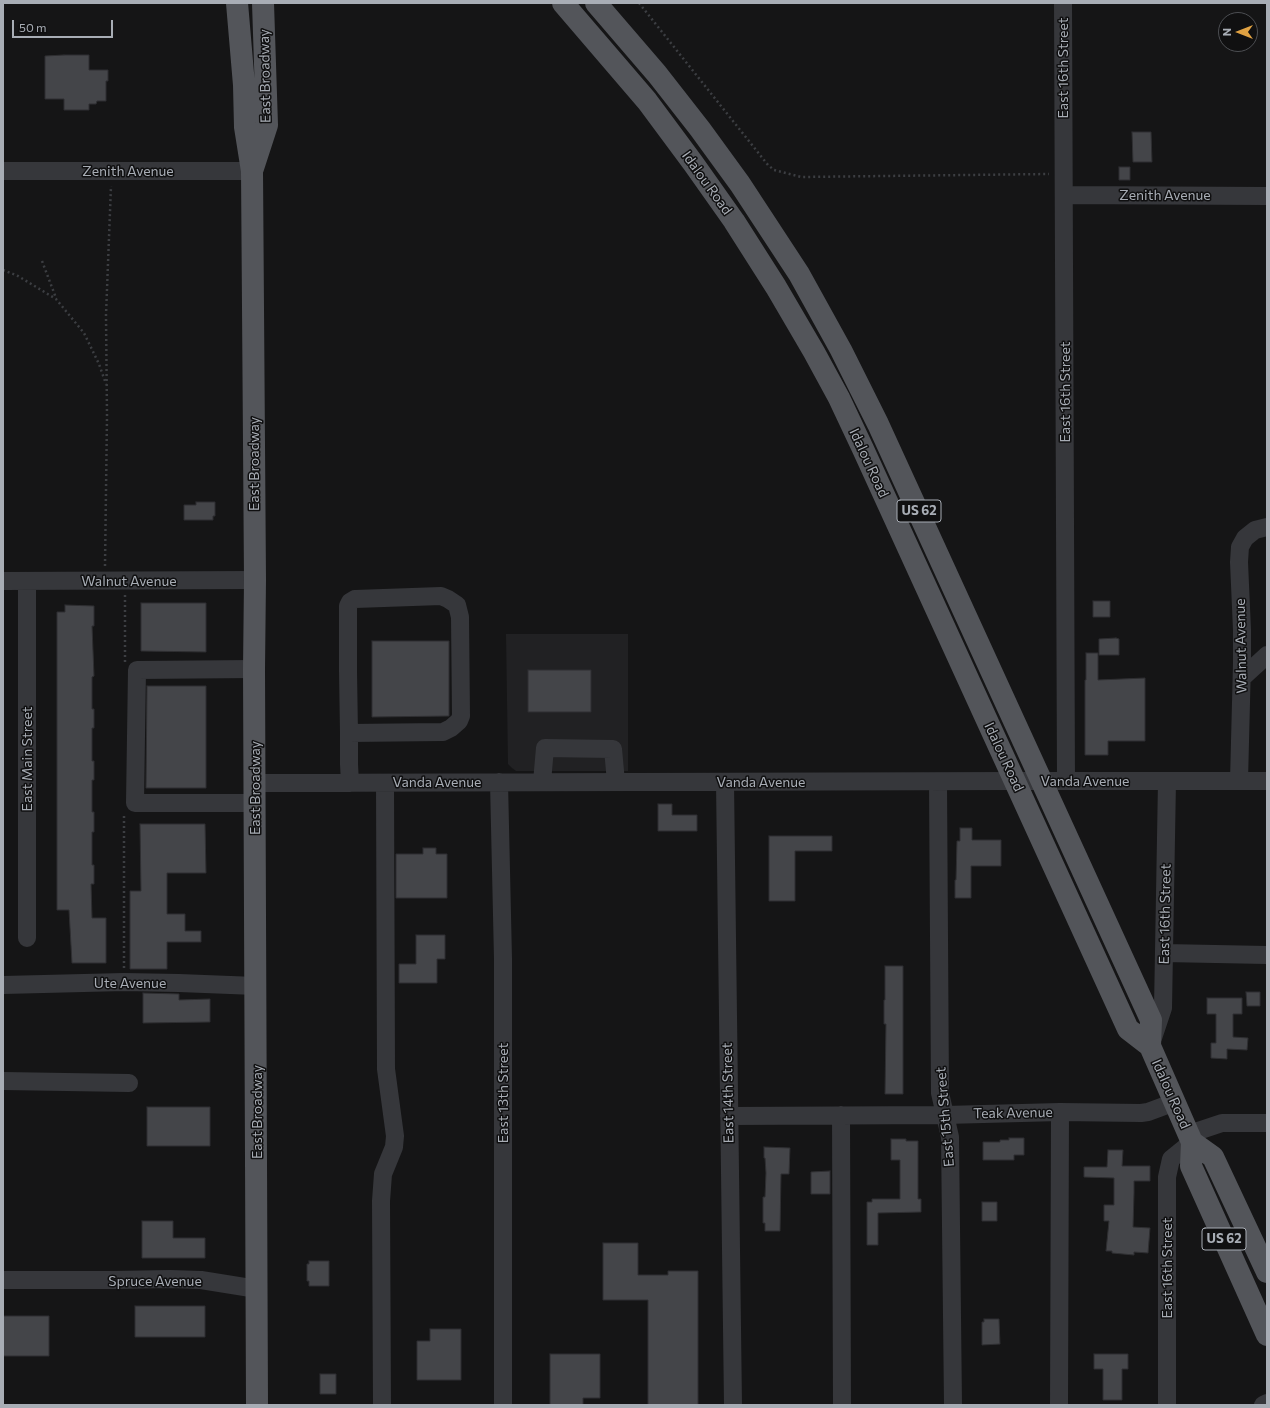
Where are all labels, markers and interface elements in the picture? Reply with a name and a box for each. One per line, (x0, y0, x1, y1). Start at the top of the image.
scale bar (14, 12, 115, 38)
north arrow (1218, 12, 1258, 52)
street label: East 16th Street (1055, 18, 1071, 118)
text: 50 m (19, 20, 47, 34)
text: N (1220, 28, 1233, 36)
street label: East Broadway (256, 29, 274, 123)
street label: Idalou Road (678, 148, 736, 218)
street label: Zenith Avenue (82, 163, 174, 179)
street label: Zenith Avenue (1119, 187, 1211, 203)
street label: East 16th Street (1057, 342, 1073, 442)
street label: East Broadway (246, 417, 262, 511)
street label: Idalou Road (846, 426, 892, 500)
road number: US 62 (897, 500, 941, 522)
street label: Walnut Avenue (81, 573, 177, 589)
street label: Walnut Avenue (1232, 598, 1250, 694)
street label: East Main Street (19, 707, 35, 811)
street label: Idalou Road (981, 720, 1027, 794)
street label: East Broadway (247, 741, 263, 835)
street label: Vanda Avenue (1041, 773, 1129, 789)
street label: Vanda Avenue (393, 774, 481, 790)
street label: Vanda Avenue (717, 774, 805, 790)
street label: East 16th Street (1156, 863, 1174, 965)
street label: Ute Avenue (94, 975, 166, 991)
street label: East 14th Street (719, 1042, 737, 1144)
street label: East 13th Street (495, 1043, 511, 1143)
street label: Idalou Road (1148, 1057, 1194, 1131)
street label: East Broadway (249, 1065, 265, 1159)
street label: East 15th Street (932, 1066, 958, 1168)
street label: Teak Avenue (973, 1104, 1053, 1122)
street label: East 16th Street (1159, 1218, 1175, 1318)
road number: US 62 (1202, 1228, 1246, 1250)
street label: Spruce Avenue (108, 1273, 202, 1289)

